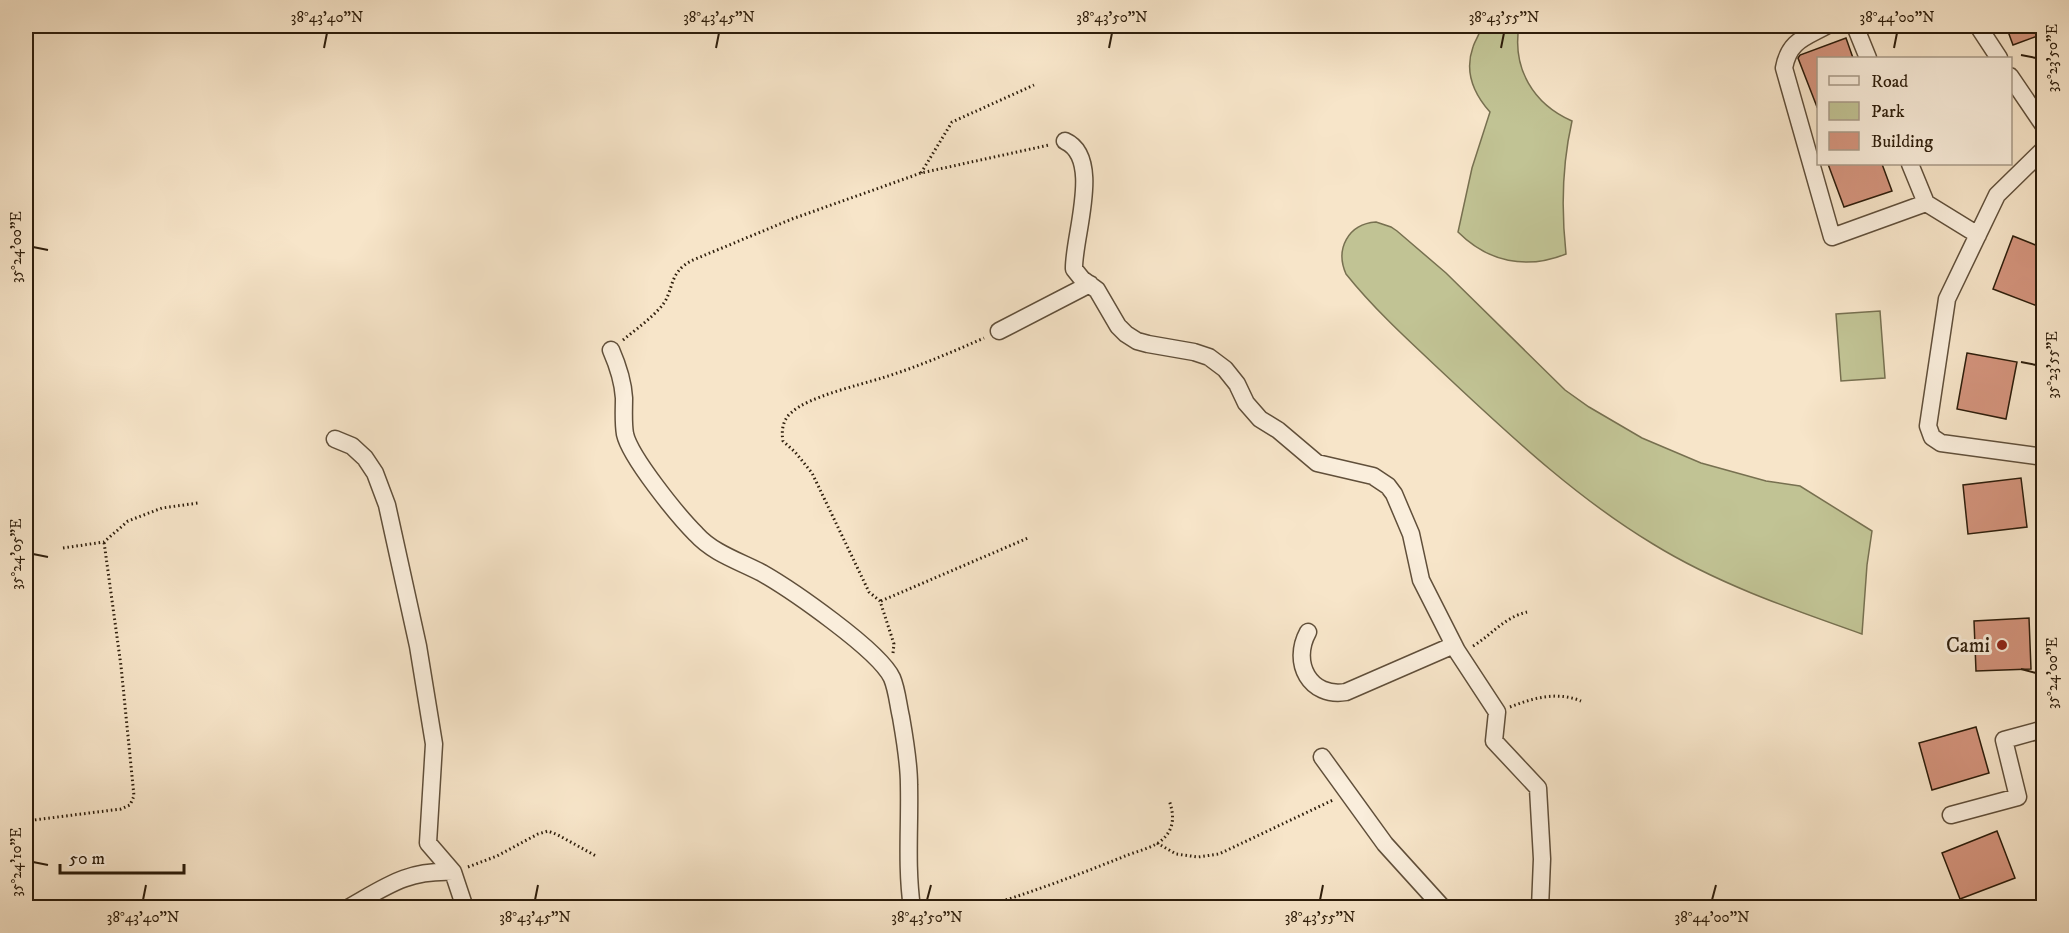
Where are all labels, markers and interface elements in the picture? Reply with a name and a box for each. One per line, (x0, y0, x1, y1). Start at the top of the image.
text: 38°43'40"N (291, 8, 363, 27)
text: 38°43'45"N (683, 8, 755, 27)
text: 38°43'50"N (1076, 8, 1148, 27)
text: 38°43'55"N (1469, 8, 1539, 27)
text: 38°44'00"N (1860, 8, 1934, 27)
text: 35°23'50"E (2043, 23, 2062, 92)
legend (1817, 57, 2012, 165)
text: Road (1871, 71, 1908, 93)
text: Park (1871, 101, 1905, 123)
text: Building (1871, 131, 1933, 153)
text: 35°24'00"E (7, 211, 26, 283)
text: 35°23'55"E (2043, 331, 2062, 399)
text: 35°24'05"E (7, 518, 26, 590)
place label: Cami (1946, 633, 1990, 659)
text: 35°24'00"E (2043, 637, 2062, 709)
marker: Cami (1995, 638, 2009, 652)
text: 35°24'10"E (7, 827, 26, 897)
scale bar (60, 837, 184, 875)
text: 50 m (69, 848, 105, 870)
text: 38°43'40"N (107, 908, 179, 927)
text: 38°43'45"N (499, 908, 571, 927)
text: 38°43'50"N (891, 908, 963, 927)
text: 38°43'55"N (1285, 908, 1355, 927)
text: 38°44'00"N (1675, 908, 1749, 927)

